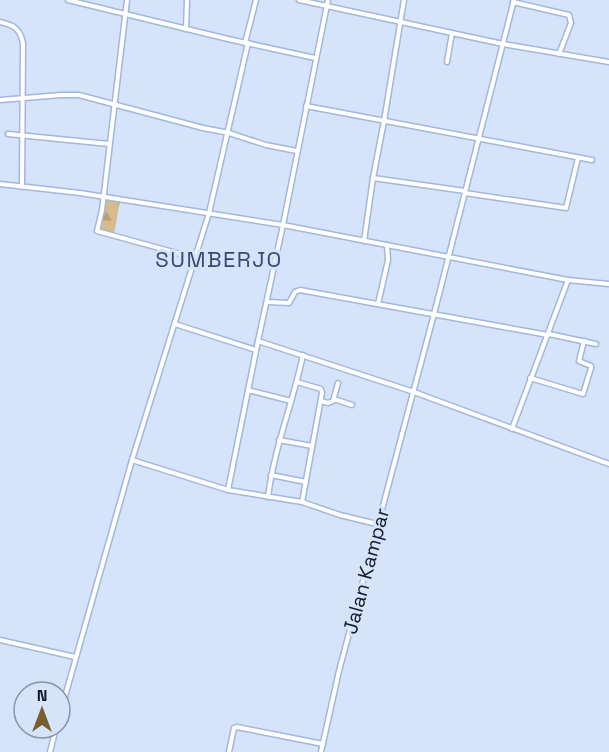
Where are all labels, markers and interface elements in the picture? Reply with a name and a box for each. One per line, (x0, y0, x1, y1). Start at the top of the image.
district label: SUMBERJO (155, 245, 283, 273)
street label: Jalan Kampar (337, 505, 395, 637)
north arrow (12, 680, 72, 740)
text: N (37, 685, 47, 706)

